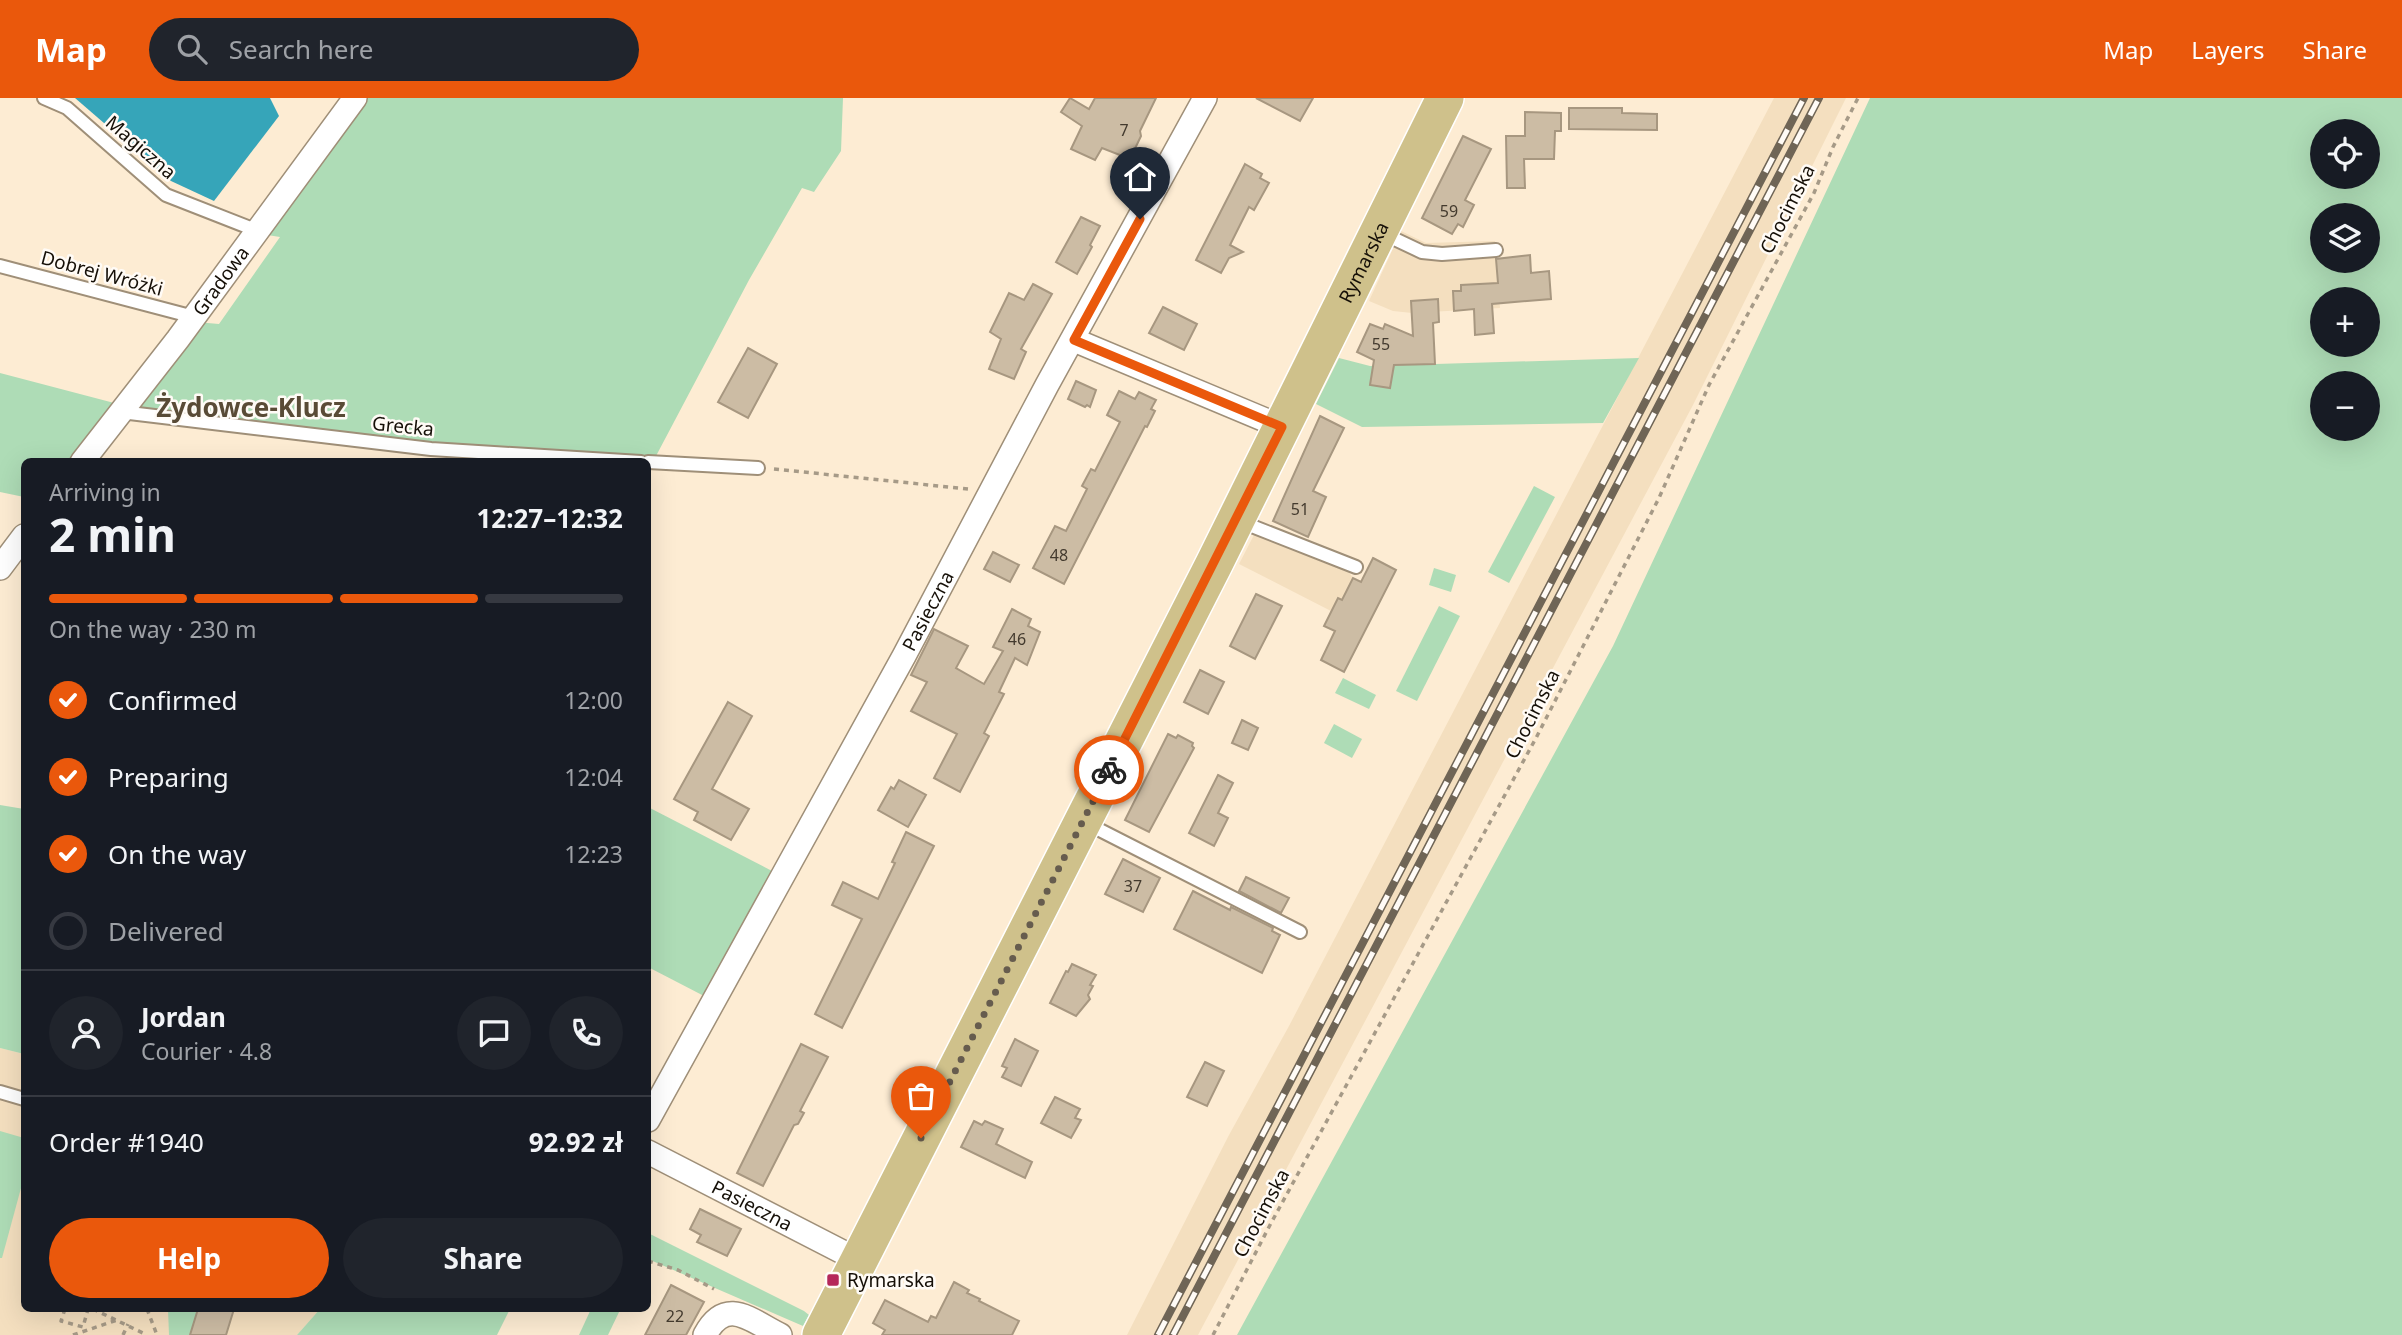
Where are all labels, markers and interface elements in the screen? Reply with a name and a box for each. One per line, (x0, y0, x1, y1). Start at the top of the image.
search box (149, 18, 639, 81)
text: Map (35, 27, 107, 72)
icon: search (173, 30, 211, 68)
text: Search here (229, 31, 373, 67)
text: Map (2103, 33, 2153, 66)
text: Layers (2191, 33, 2265, 66)
text: Share (2303, 33, 2367, 66)
street label: Magiczna (100, 109, 182, 185)
house number: 7 (1119, 119, 1129, 141)
map controls (2310, 119, 2380, 441)
button: locate (2310, 119, 2380, 189)
pin (1110, 147, 1170, 219)
icon: home (1121, 158, 1159, 196)
street label: Chocimska (1753, 160, 1821, 258)
house number: 59 (1440, 200, 1458, 222)
button: layers (2310, 203, 2380, 273)
street label: Rymarska (1332, 217, 1395, 307)
street label: Gradowa (186, 241, 255, 321)
street label: Dobrej Wróżki (38, 244, 166, 302)
button: + (2310, 287, 2380, 357)
house number: 55 (1372, 333, 1390, 355)
button: − (2310, 371, 2380, 441)
district label: Żydowce-Klucz (156, 389, 346, 425)
street label: Grecka (371, 410, 435, 442)
text: Arriving in (49, 476, 161, 508)
house number: 51 (1291, 498, 1309, 520)
text: 12:27–12:32 (476, 500, 623, 536)
text: 2 min (49, 503, 176, 565)
house number: 48 (1050, 544, 1068, 566)
street label: Pasieczna (896, 566, 960, 656)
text: On the way · 230 m (49, 613, 256, 645)
house number: 46 (1008, 628, 1026, 650)
street label: Chocimska (1498, 665, 1566, 763)
icon: check (49, 681, 87, 719)
text: Confirmed (108, 682, 238, 718)
text: 12:00 (564, 684, 623, 716)
courier (1074, 735, 1144, 805)
icon: bike (1090, 751, 1128, 789)
icon: check (49, 758, 87, 796)
text: Preparing (108, 759, 229, 795)
text: 12:04 (564, 761, 623, 793)
icon: check (49, 835, 87, 873)
text: On the way (108, 836, 246, 872)
text: 12:23 (564, 838, 623, 870)
house number: 37 (1124, 875, 1142, 897)
text: Delivered (108, 913, 224, 949)
button: person (49, 996, 123, 1070)
button: chat (457, 996, 531, 1070)
button: phone (549, 996, 623, 1070)
text: Jordan (141, 999, 226, 1035)
text: Courier · 4.8 (141, 1035, 272, 1067)
pin (891, 1066, 951, 1138)
icon: bag (902, 1077, 940, 1115)
text: Order #1940 (49, 1124, 204, 1160)
text: 92.92 zł (529, 1124, 623, 1160)
street label: Chocimska (1227, 1164, 1295, 1262)
street label: Pasieczna (707, 1174, 797, 1237)
button: Help (49, 1218, 329, 1298)
button: Share (343, 1218, 623, 1298)
place label: Rymarska (847, 1267, 935, 1293)
marker: Rymarska (825, 1272, 841, 1288)
house number: 22 (666, 1305, 684, 1327)

